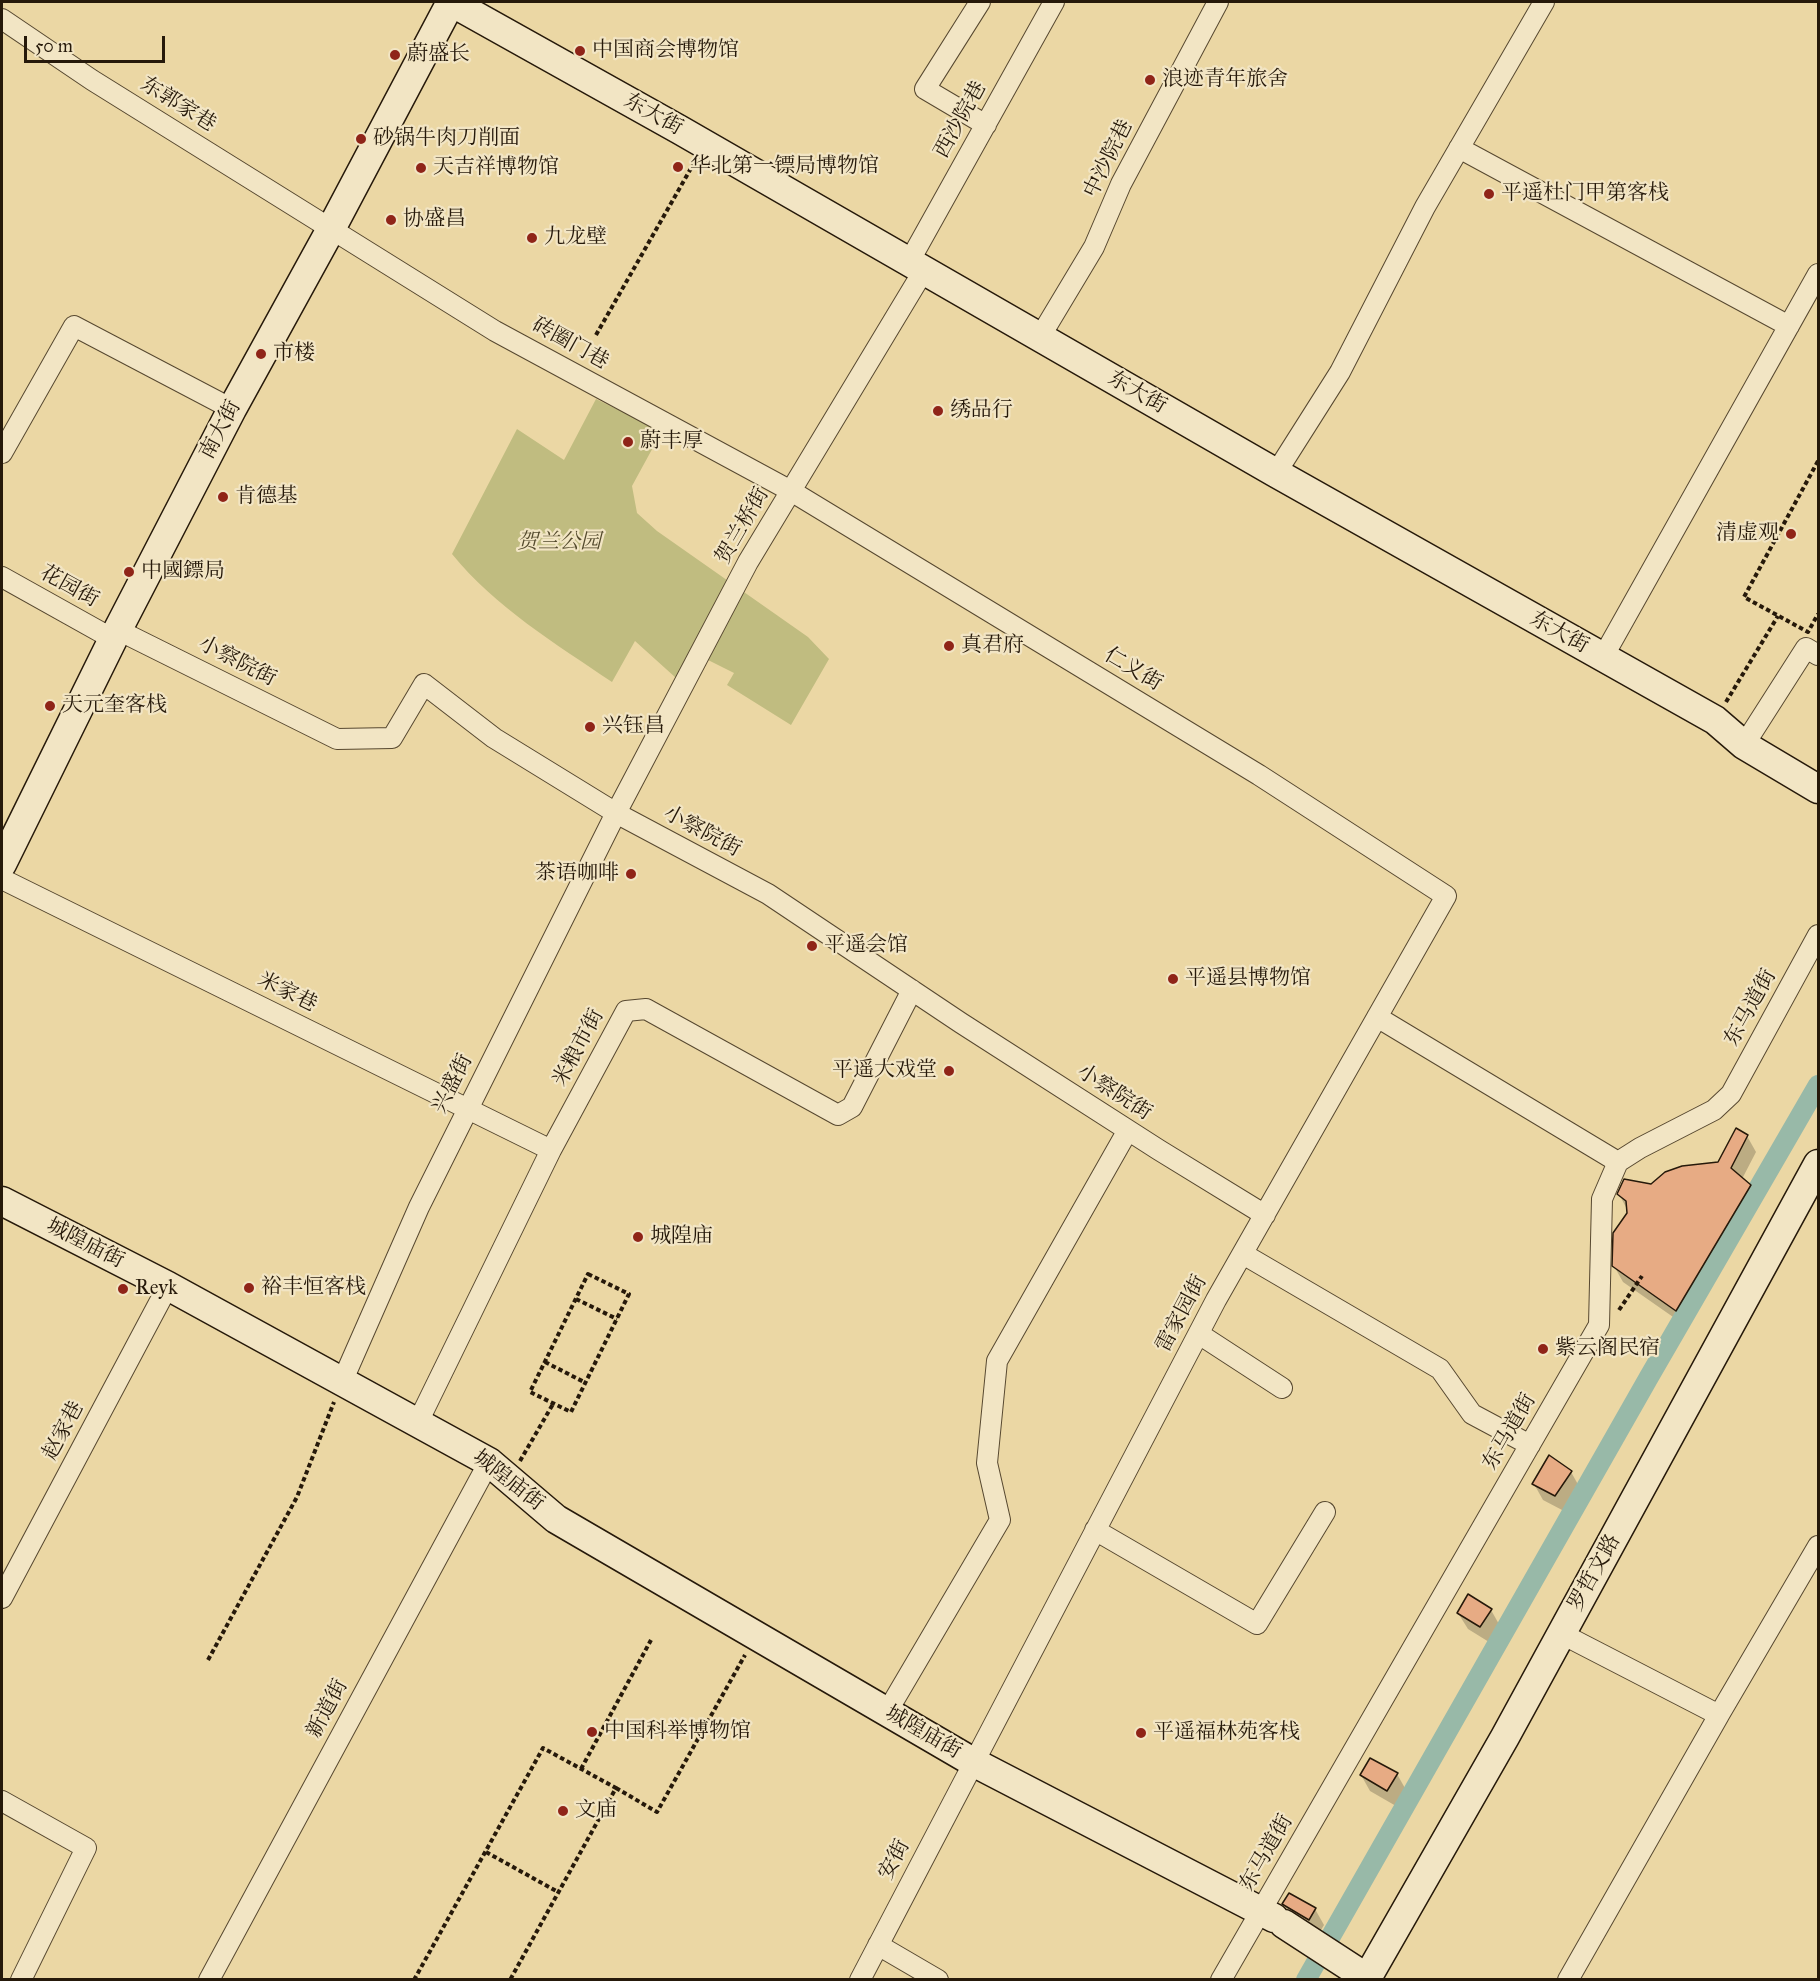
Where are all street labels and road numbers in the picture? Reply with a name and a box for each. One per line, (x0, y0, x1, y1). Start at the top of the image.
street label: 东郭家巷 (136, 72, 220, 138)
street label: 西沙院巷 (930, 77, 992, 163)
street label: 东大街 (619, 89, 687, 141)
street label: 中沙院巷 (1079, 116, 1139, 202)
street label: 砖圈门巷 (527, 313, 613, 375)
street label: 东大街 (1103, 366, 1171, 420)
street label: 南大街 (195, 396, 247, 464)
street label: 贺兰桥街 (711, 483, 775, 569)
street label: 花园街 (35, 561, 103, 613)
street label: 东大街 (1525, 607, 1593, 659)
street label: 小察院街 (194, 632, 280, 692)
street label: 仁义街 (1100, 643, 1166, 697)
street label: 小察院街 (659, 801, 745, 863)
street label: 东马道街 (1720, 965, 1782, 1051)
street label: 米家巷 (253, 968, 321, 1018)
street label: 米粮市街 (548, 1005, 610, 1091)
street label: 兴盛街 (427, 1050, 479, 1118)
street label: 小察院街 (1072, 1060, 1156, 1126)
street label: 城隍庙街 (42, 1214, 128, 1274)
street label: 雷家园街 (1151, 1271, 1213, 1357)
street label: 东马道街 (1478, 1389, 1542, 1475)
street label: 赵家巷 (38, 1397, 90, 1465)
street label: 城隍庙街 (467, 1445, 549, 1517)
street label: 罗哲文路 (1564, 1530, 1626, 1616)
street label: 新道街 (302, 1675, 354, 1743)
street label: 城隍庙街 (880, 1701, 966, 1765)
street label: 东马道街 (1235, 1810, 1299, 1896)
street label: 安街 (874, 1836, 916, 1884)

